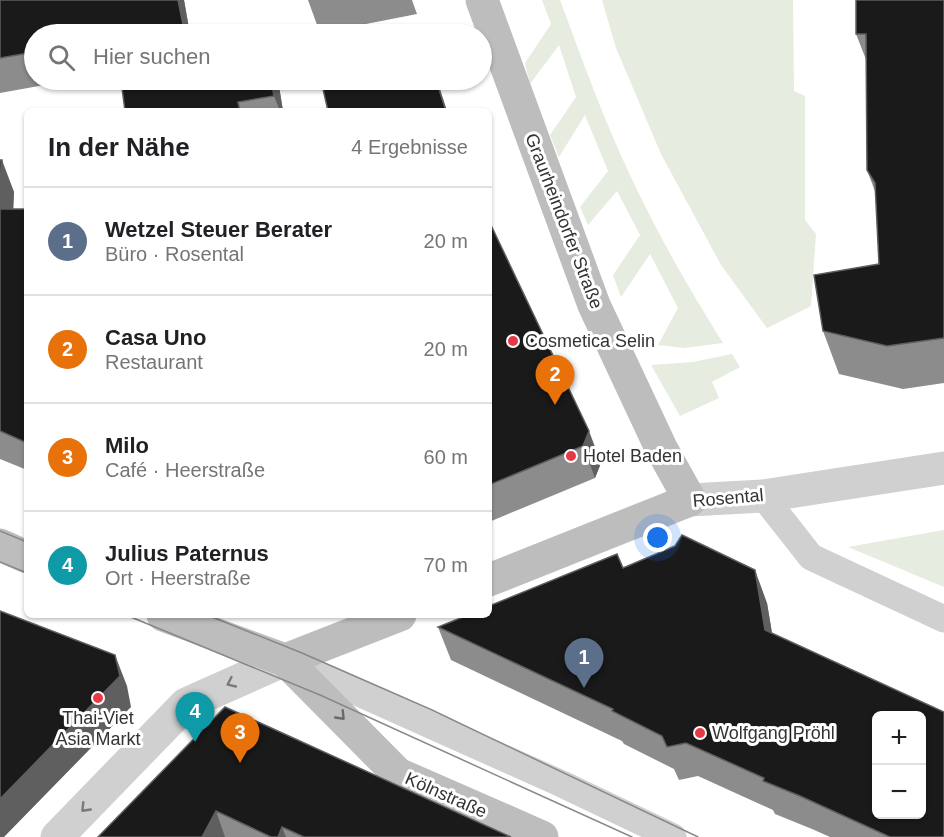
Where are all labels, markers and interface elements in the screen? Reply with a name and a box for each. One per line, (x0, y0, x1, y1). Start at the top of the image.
search box (24, 24, 492, 90)
icon: search (45, 41, 78, 74)
text: Hier suchen (93, 44, 210, 69)
street label: Graurheindorfer Straße (521, 131, 607, 311)
text: In der Nähe (48, 132, 190, 162)
text: 4 Ergebnisse (351, 136, 468, 158)
text: Wetzel Steuer Berater (105, 217, 332, 242)
text: 1 (62, 230, 73, 252)
text: 20 m (424, 230, 468, 252)
text: Büro · Rosental (105, 243, 244, 265)
text: Casa Uno (105, 325, 206, 350)
place label: Cosmetica Selin (525, 331, 655, 351)
marker: Cosmetica Selin (506, 334, 520, 348)
text: 2 (62, 338, 73, 360)
text: 20 m (424, 338, 468, 360)
text: Restaurant (105, 351, 203, 373)
pin: 2 (536, 356, 574, 405)
text: Milo (105, 433, 149, 458)
text: 3 (62, 446, 73, 468)
text: 60 m (424, 446, 468, 468)
place label: Hotel Baden (583, 446, 682, 466)
marker: Hotel Baden (564, 449, 578, 463)
text: Café · Heerstraße (105, 459, 265, 481)
street label: Rosental (692, 485, 764, 511)
your location (643, 523, 672, 552)
text: Julius Paternus (105, 541, 269, 566)
text: 4 (62, 554, 73, 576)
text: 70 m (424, 554, 468, 576)
text: Ort · Heerstraße (105, 567, 251, 589)
pin: 1 (564, 638, 604, 688)
one-way arrow (227, 675, 238, 687)
marker: Thai-Viet Asia Markt (91, 691, 105, 705)
pin: 4 (176, 692, 214, 742)
place label: Thai-Viet Asia Markt (55, 708, 141, 749)
one-way arrow (333, 709, 344, 720)
map controls (872, 711, 926, 819)
button: + (872, 711, 926, 765)
pin: 3 (220, 714, 260, 763)
place label: Wolfgang Pröhl (712, 723, 835, 743)
marker: Wolfgang Pröhl (693, 726, 707, 740)
button: − (872, 765, 926, 819)
street label: Kölnstraße (402, 768, 490, 822)
one-way arrow (81, 801, 92, 812)

